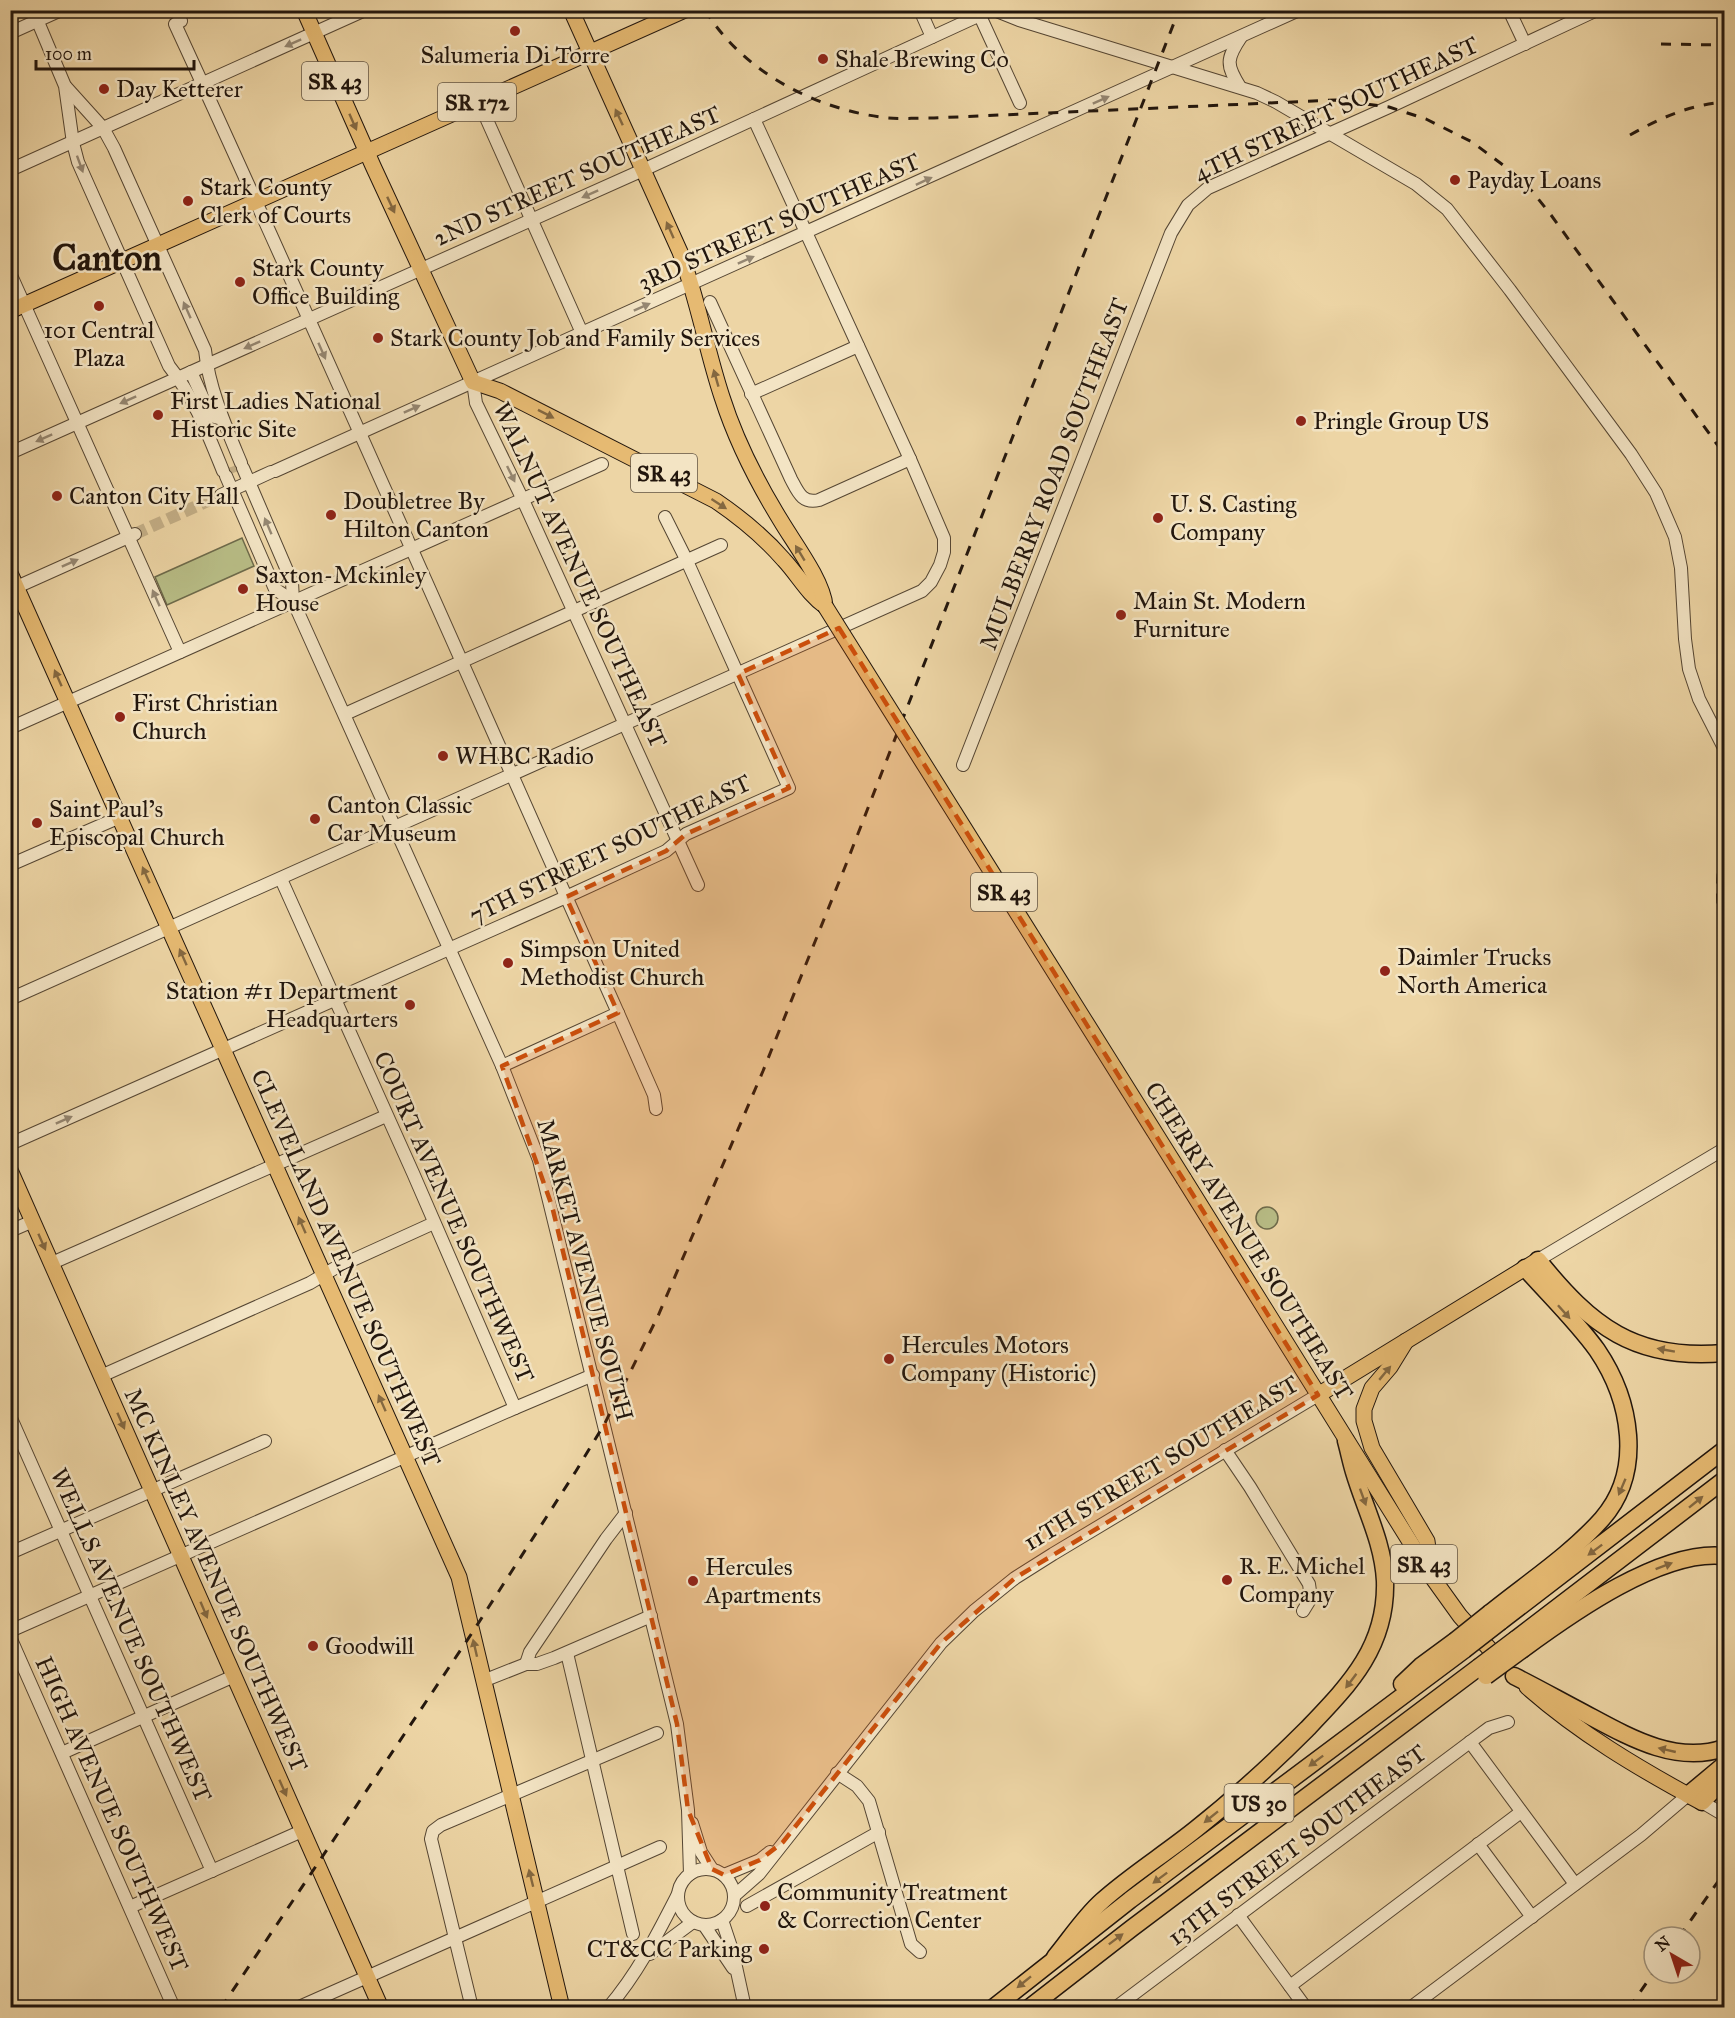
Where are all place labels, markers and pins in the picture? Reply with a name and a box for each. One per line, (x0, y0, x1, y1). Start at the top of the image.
marker: Salumeria Di Torre (508, 24, 522, 38)
place label: Salumeria Di Torre (420, 40, 610, 70)
place label: Shale Brewing Co (835, 44, 1009, 74)
marker: Shale Brewing Co (816, 52, 830, 66)
place label: Day Ketterer (116, 74, 243, 104)
marker: Day Ketterer (97, 82, 111, 96)
place label: Payday Loans (1467, 165, 1601, 195)
place label: Stark County Clerk of Courts (200, 172, 351, 230)
marker: Payday Loans (1448, 173, 1462, 187)
marker: Stark County Clerk of Courts (181, 194, 195, 208)
place label: Stark County Office Building (252, 253, 400, 311)
marker: Stark County Office Building (233, 275, 247, 289)
marker: 101 Central Plaza (92, 299, 106, 313)
place label: 101 Central Plaza (43, 315, 155, 373)
place label: Stark County Job and Family Services (390, 323, 760, 353)
marker: Stark County Job and Family Services (371, 331, 385, 345)
place label: First Ladies National Historic Site (170, 386, 381, 444)
place label: Pringle Group US (1313, 406, 1489, 436)
marker: First Ladies National Historic Site (151, 408, 165, 422)
marker: Pringle Group US (1294, 414, 1308, 428)
place label: Canton City Hall (69, 481, 239, 511)
place label: Doubletree By Hilton Canton (343, 486, 489, 544)
marker: Canton City Hall (50, 489, 64, 503)
place label: U. S. Casting Company (1170, 489, 1297, 547)
marker: Doubletree By Hilton Canton (324, 508, 338, 522)
marker: U. S. Casting Company (1151, 511, 1165, 525)
place label: Saxton-Mckinley House (255, 560, 427, 618)
marker: Saxton-Mckinley House (236, 582, 250, 596)
place label: Main St. Modern Furniture (1133, 586, 1306, 644)
marker: Main St. Modern Furniture (1114, 608, 1128, 622)
place label: First Christian Church (132, 688, 278, 746)
marker: First Christian Church (113, 710, 127, 724)
place label: WHBC Radio (455, 741, 594, 771)
marker: WHBC Radio (436, 749, 450, 763)
place label: Canton Classic Car Museum (327, 790, 472, 848)
place label: Saint Paul's Episcopal Church (49, 794, 224, 852)
marker: Canton Classic Car Museum (308, 812, 322, 826)
marker: Saint Paul's Episcopal Church (30, 816, 44, 830)
place label: Simpson United Methodist Church (520, 934, 704, 992)
place label: Daimler Trucks North America (1397, 942, 1551, 1000)
marker: Simpson United Methodist Church (501, 956, 515, 970)
marker: Daimler Trucks North America (1378, 964, 1392, 978)
place label: Station #1 Department Headquarters (166, 976, 398, 1034)
marker: Station #1 Department Headquarters (403, 998, 417, 1012)
place label: Hercules Motors Company (Historic) (901, 1330, 1097, 1388)
marker: Hercules Motors Company (Historic) (882, 1352, 896, 1366)
place label: R. E. Michel Company (1239, 1551, 1366, 1609)
place label: Hercules Apartments (704, 1552, 821, 1610)
marker: R. E. Michel Company (1220, 1573, 1234, 1587)
marker: Hercules Apartments (686, 1574, 700, 1588)
place label: Goodwill (325, 1631, 415, 1661)
marker: Goodwill (306, 1639, 320, 1653)
place label: Community Treatment & Correction Center (777, 1877, 1008, 1935)
marker: Community Treatment & Correction Center (758, 1899, 772, 1913)
place label: CT&CC Parking (587, 1934, 753, 1964)
marker: CT&CC Parking (757, 1942, 771, 1956)

